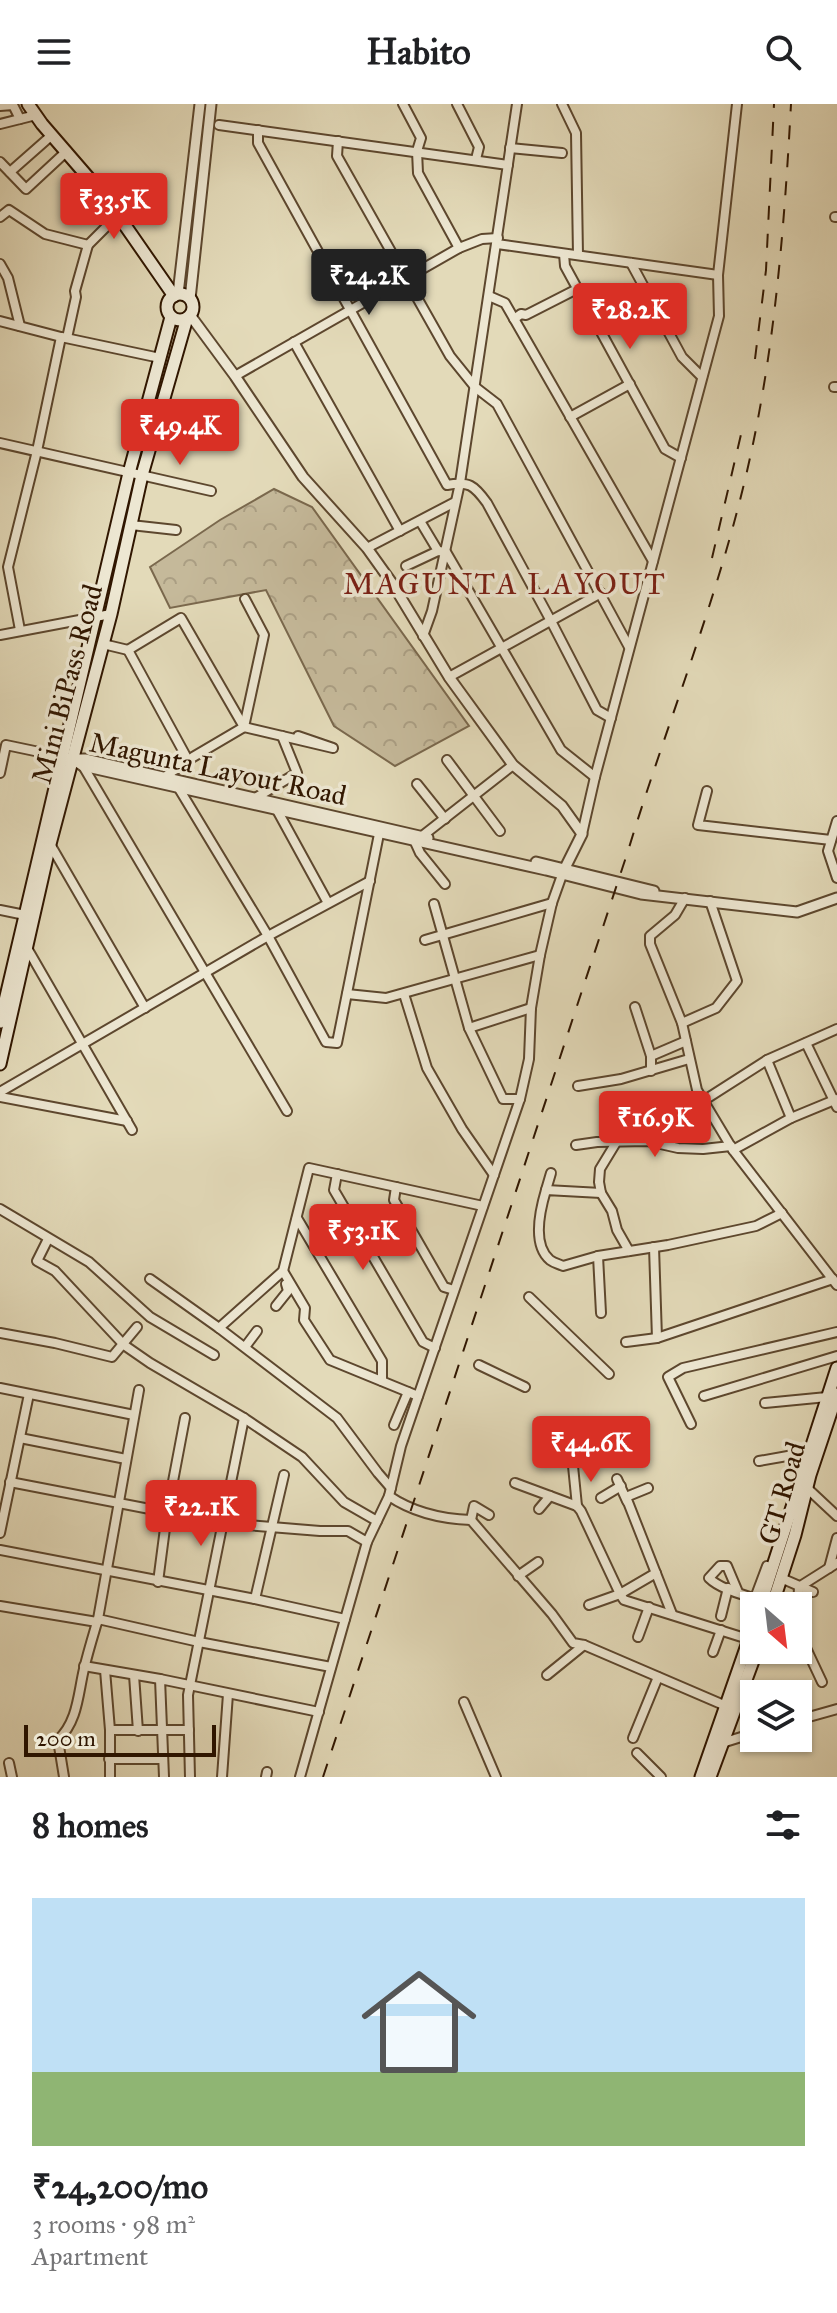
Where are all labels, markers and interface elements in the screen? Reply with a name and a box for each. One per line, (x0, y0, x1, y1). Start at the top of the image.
icon: menu (32, 30, 76, 74)
text: Habito (366, 30, 471, 74)
icon: search (761, 30, 805, 74)
pin: ₹33.5K (49, 173, 179, 241)
text: ₹33.5K (78, 183, 150, 215)
pin: ₹24.2K (304, 249, 434, 317)
text: ₹24.2K (329, 259, 409, 291)
pin: ₹28.2K (565, 283, 695, 351)
text: ₹28.2K (591, 293, 669, 325)
pin: ₹49.4K (115, 399, 245, 467)
text: ₹49.4K (139, 409, 221, 441)
district label: MAGUNTA LAYOUT (343, 566, 667, 602)
street label: Mini BiPass Road (24, 580, 110, 788)
street label: Magunta Layout Road (86, 725, 350, 813)
pin: ₹16.9K (590, 1091, 720, 1159)
text: ₹16.9K (617, 1101, 693, 1133)
pin: ₹53.1K (298, 1204, 428, 1272)
text: ₹53.1K (327, 1214, 399, 1246)
pin: ₹44.6K (526, 1416, 656, 1484)
text: ₹44.6K (550, 1426, 632, 1458)
street label: GT Road (751, 1438, 813, 1548)
pin: ₹22.1K (136, 1480, 266, 1548)
text: ₹22.1K (163, 1490, 239, 1522)
north arrow (740, 1592, 812, 1664)
map controls (740, 1592, 812, 1752)
button: layers (740, 1680, 812, 1752)
scale bar (24, 1721, 216, 1757)
text: 200 m (36, 1725, 96, 1752)
icon: filters (761, 1803, 805, 1847)
text: 8 homes (32, 1805, 148, 1846)
icon: home (347, 1950, 491, 2094)
text: ₹24,200/mo (32, 2166, 208, 2207)
text: 3 rooms · 98 m² (32, 2208, 195, 2240)
text: Apartment (32, 2240, 148, 2272)

